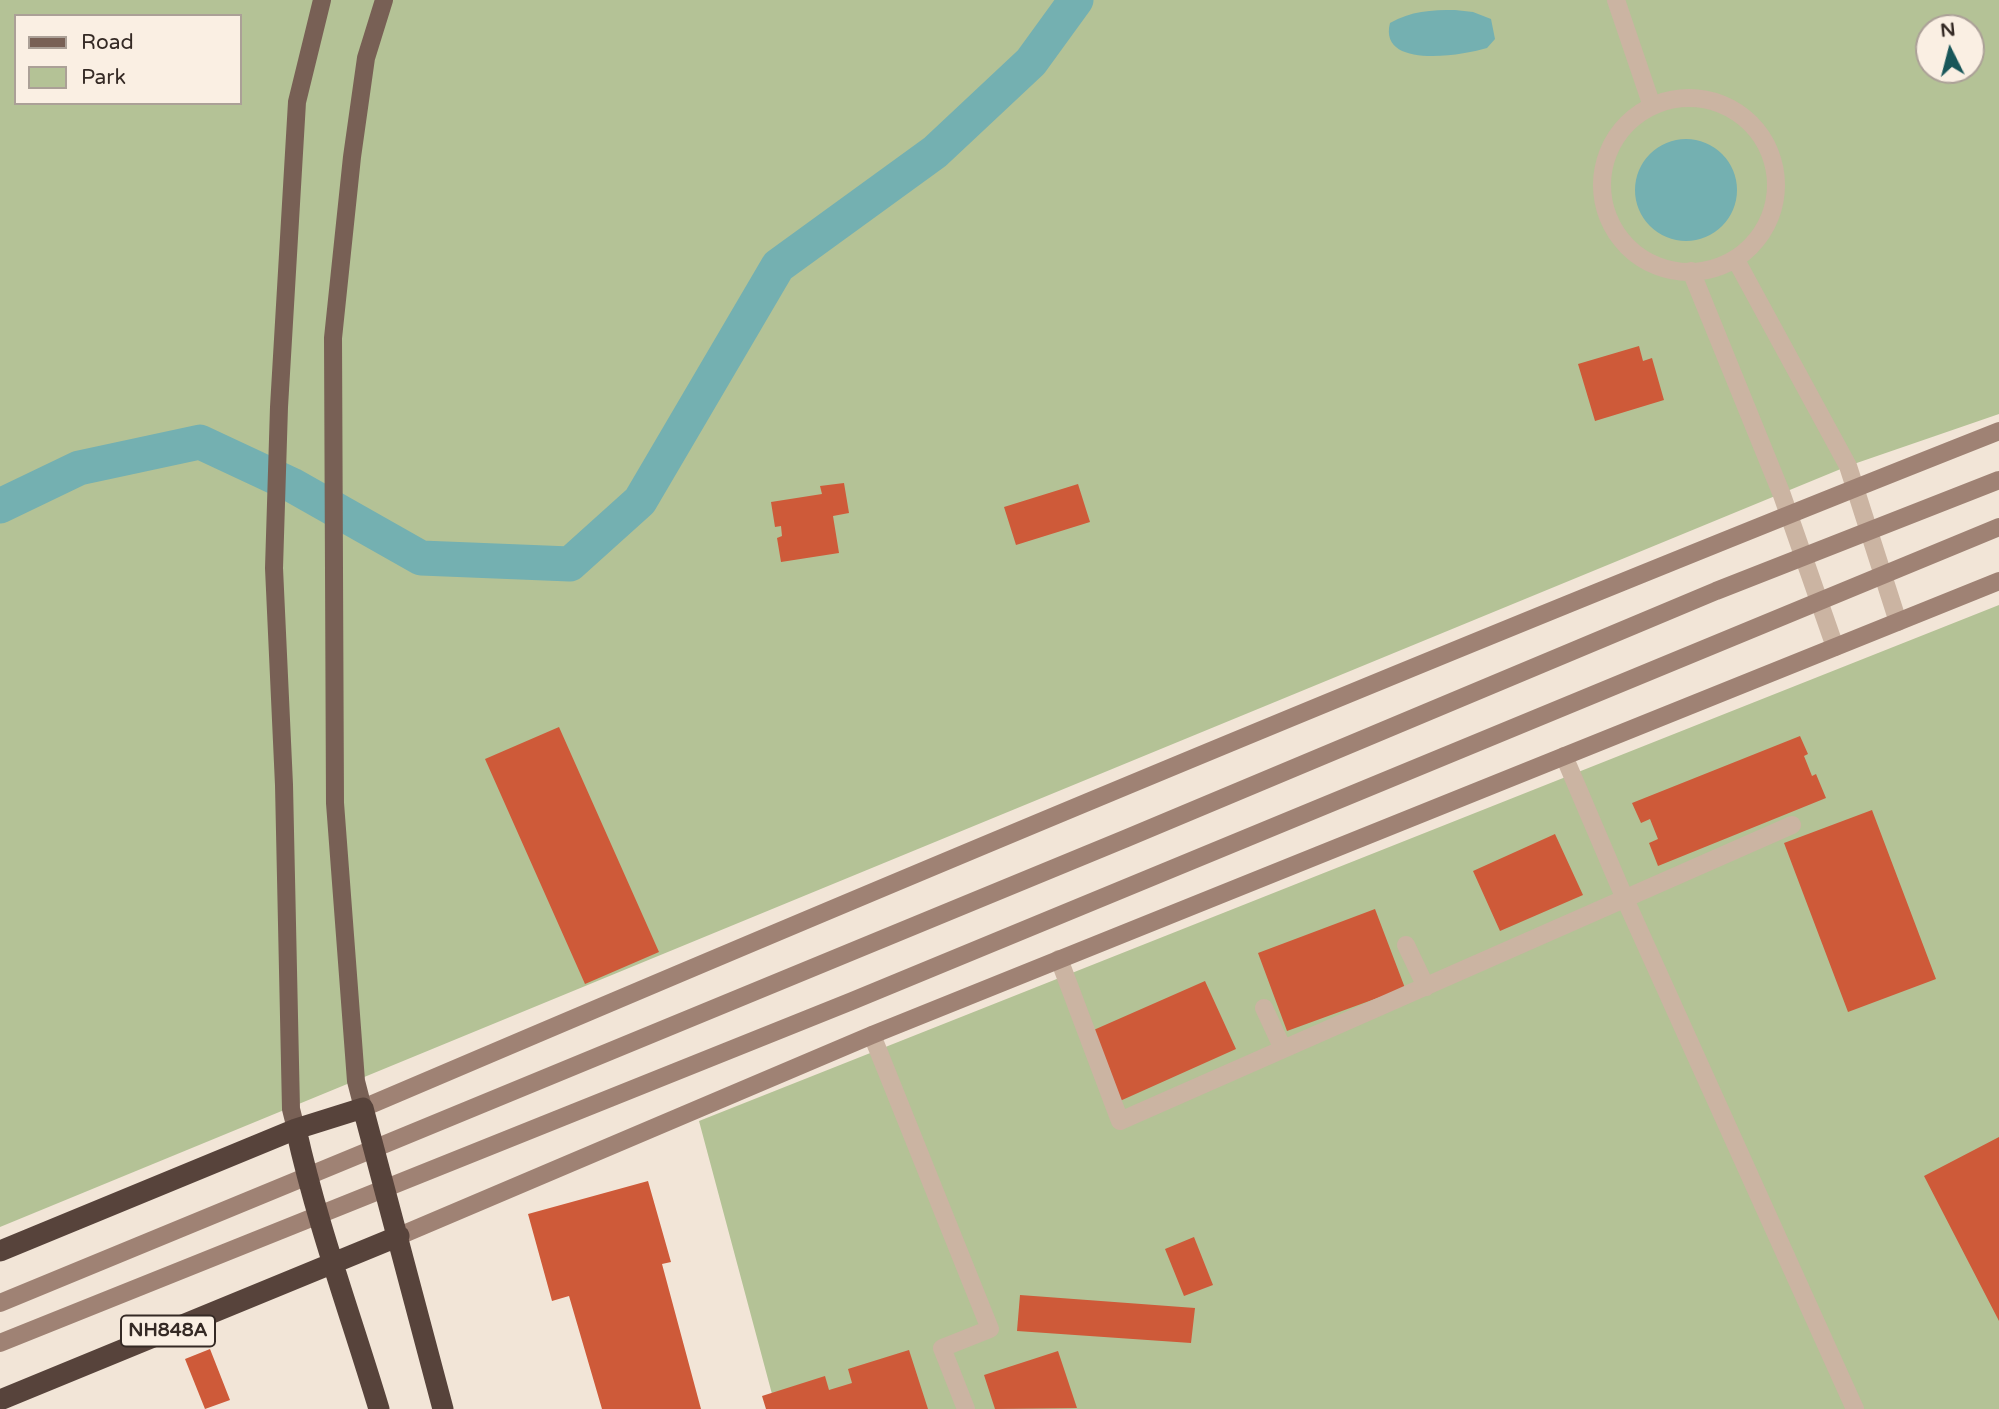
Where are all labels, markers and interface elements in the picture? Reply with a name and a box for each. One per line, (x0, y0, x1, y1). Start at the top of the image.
legend (14, 14, 242, 105)
north arrow (1915, 14, 1985, 84)
text: N (1939, 18, 1957, 42)
text: Road (81, 30, 134, 55)
text: Park (81, 65, 126, 90)
road number: NH848A (121, 1316, 215, 1346)

